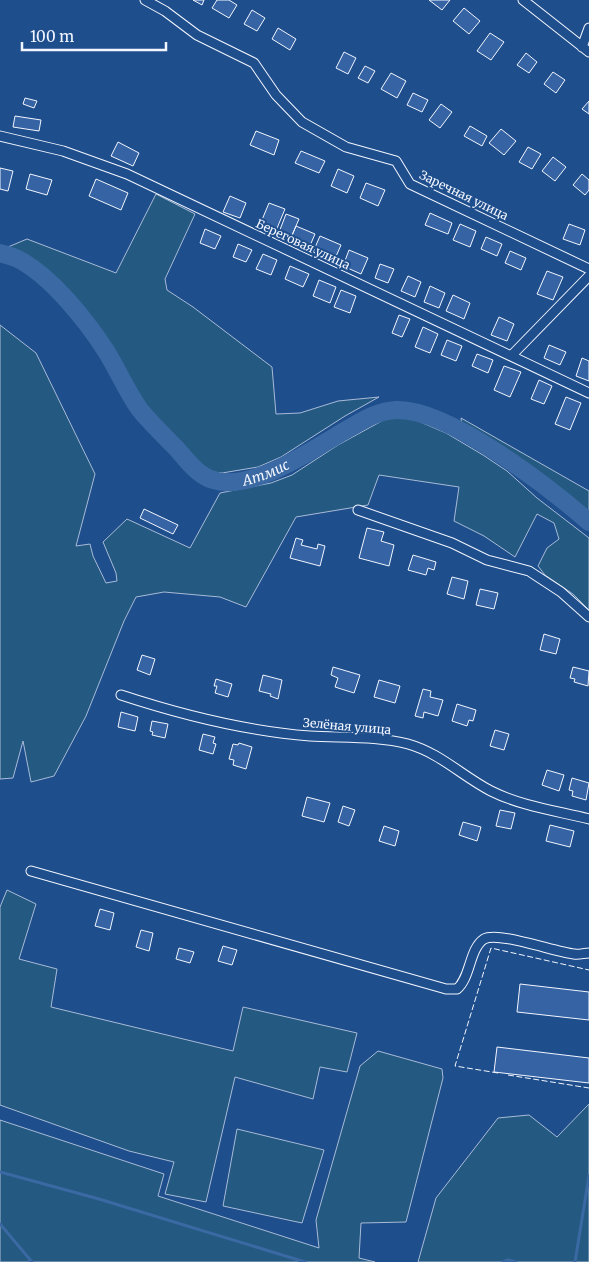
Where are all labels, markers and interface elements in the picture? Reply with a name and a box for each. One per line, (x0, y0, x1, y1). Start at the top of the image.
scale bar (22, 20, 166, 52)
text: 100 m (30, 27, 74, 46)
street label: Заречная улица (417, 167, 511, 223)
street label: Береговая улица (253, 216, 353, 273)
water label: Атмис (240, 455, 293, 490)
street label: Зелёная улица (302, 715, 392, 737)

